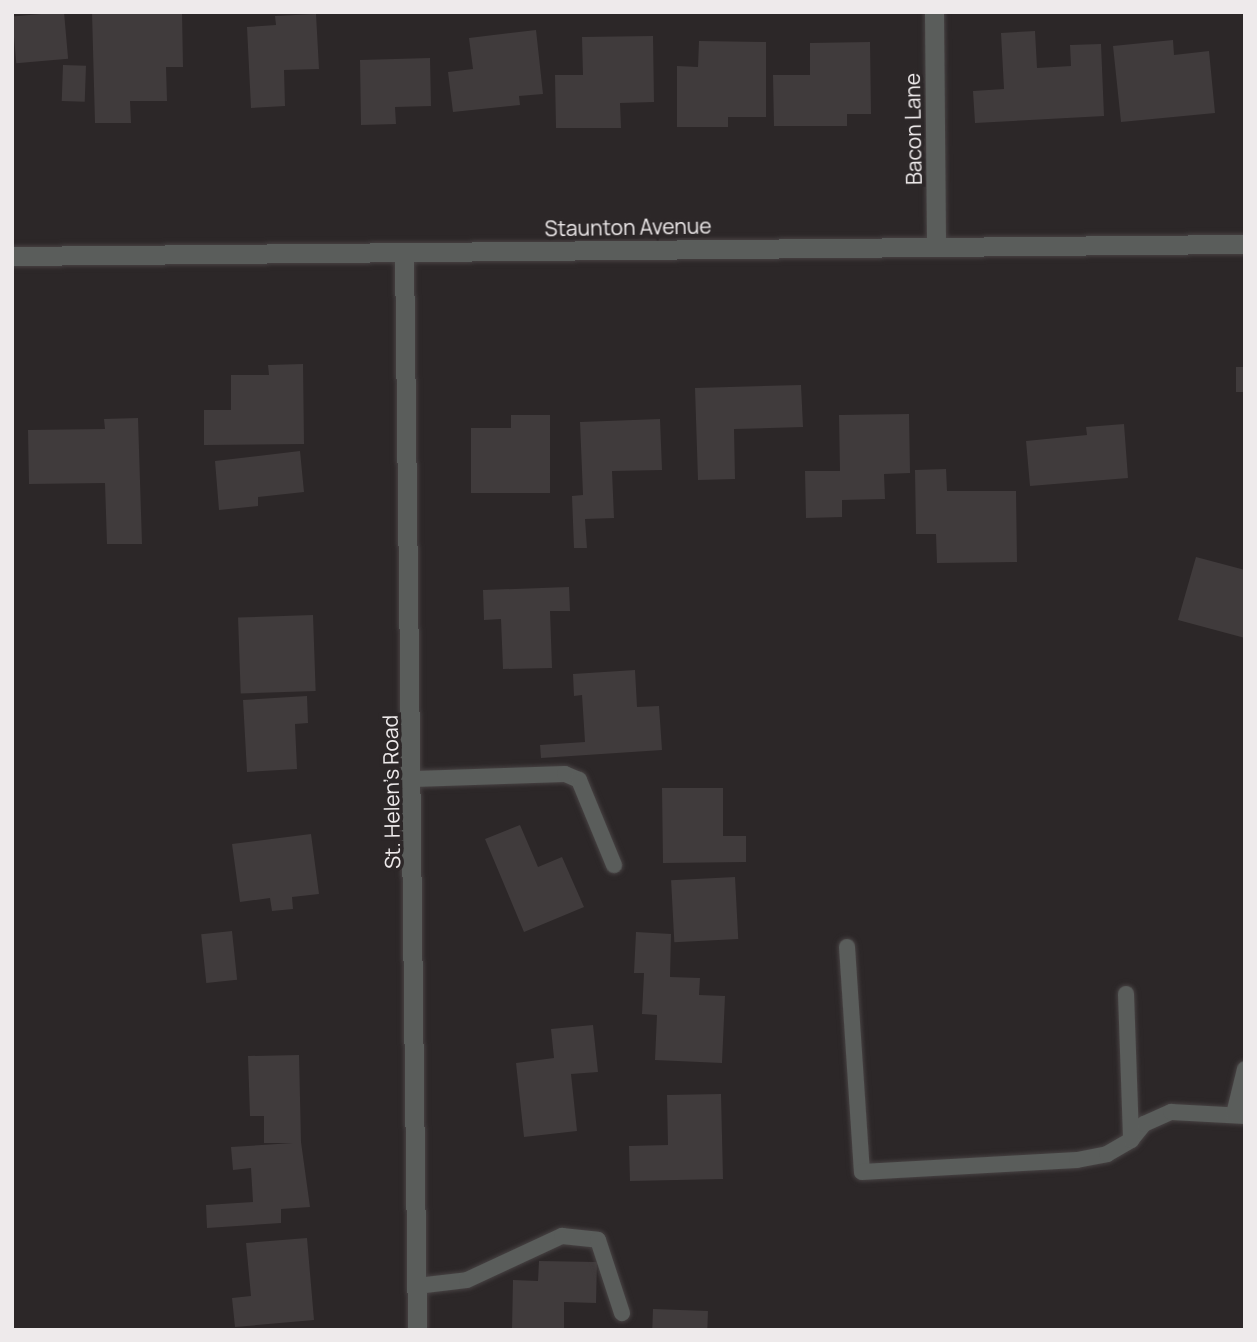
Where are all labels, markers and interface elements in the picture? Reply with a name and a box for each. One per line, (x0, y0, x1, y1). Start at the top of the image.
street label: Bacon Lane (899, 73, 927, 185)
street label: Staunton Avenue (544, 213, 712, 241)
street label: St. Helen's Road (377, 715, 405, 869)

